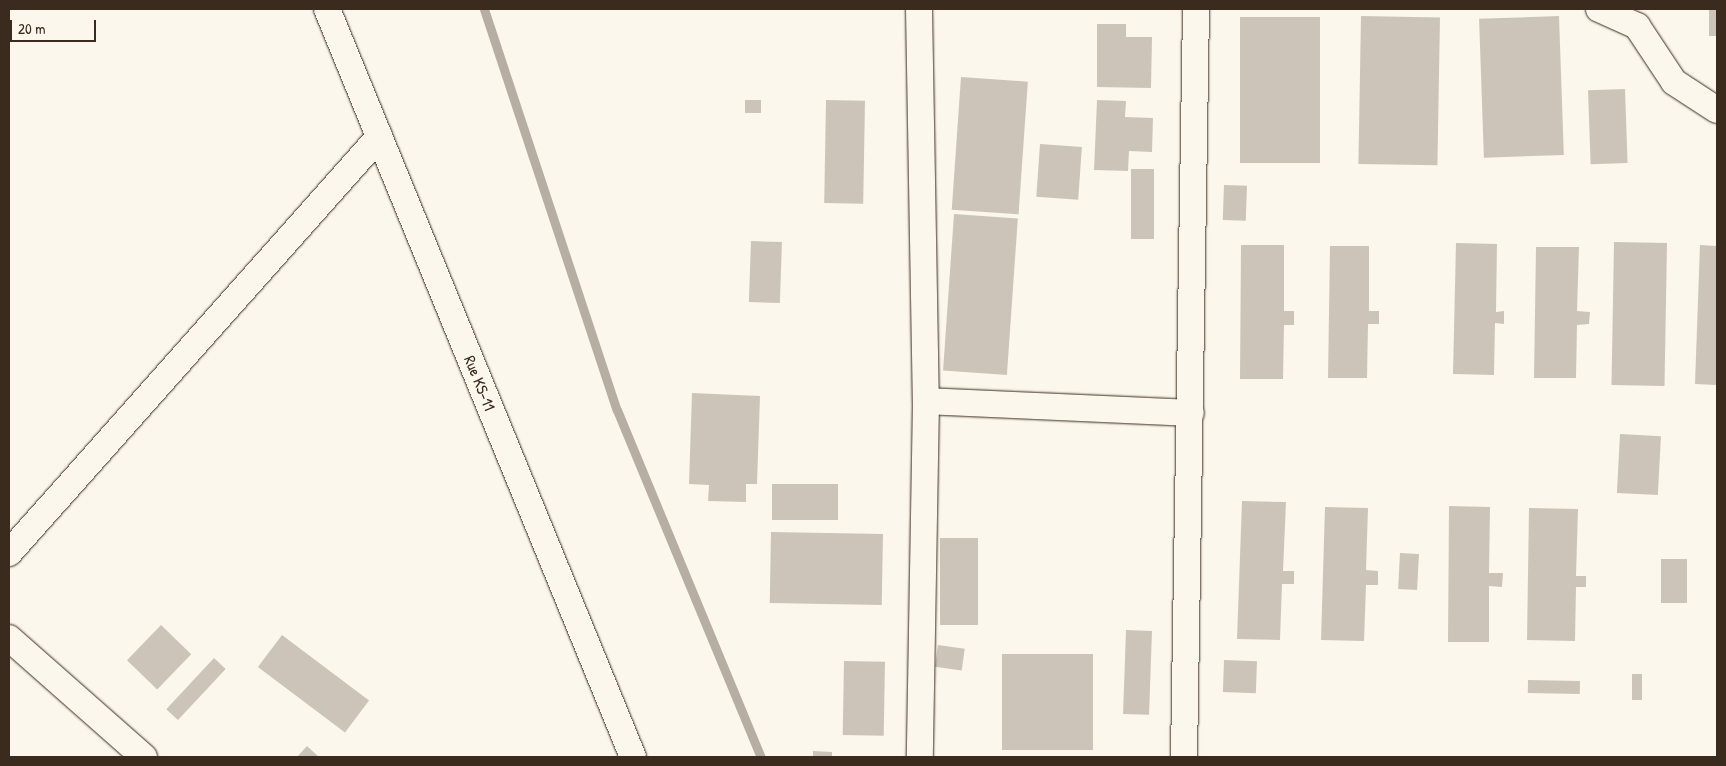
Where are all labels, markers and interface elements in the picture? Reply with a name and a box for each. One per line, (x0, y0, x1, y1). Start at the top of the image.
scale bar (12, 10, 99, 42)
text: 20 m (18, 18, 45, 39)
street label: Rue KS-11 (460, 353, 500, 413)

